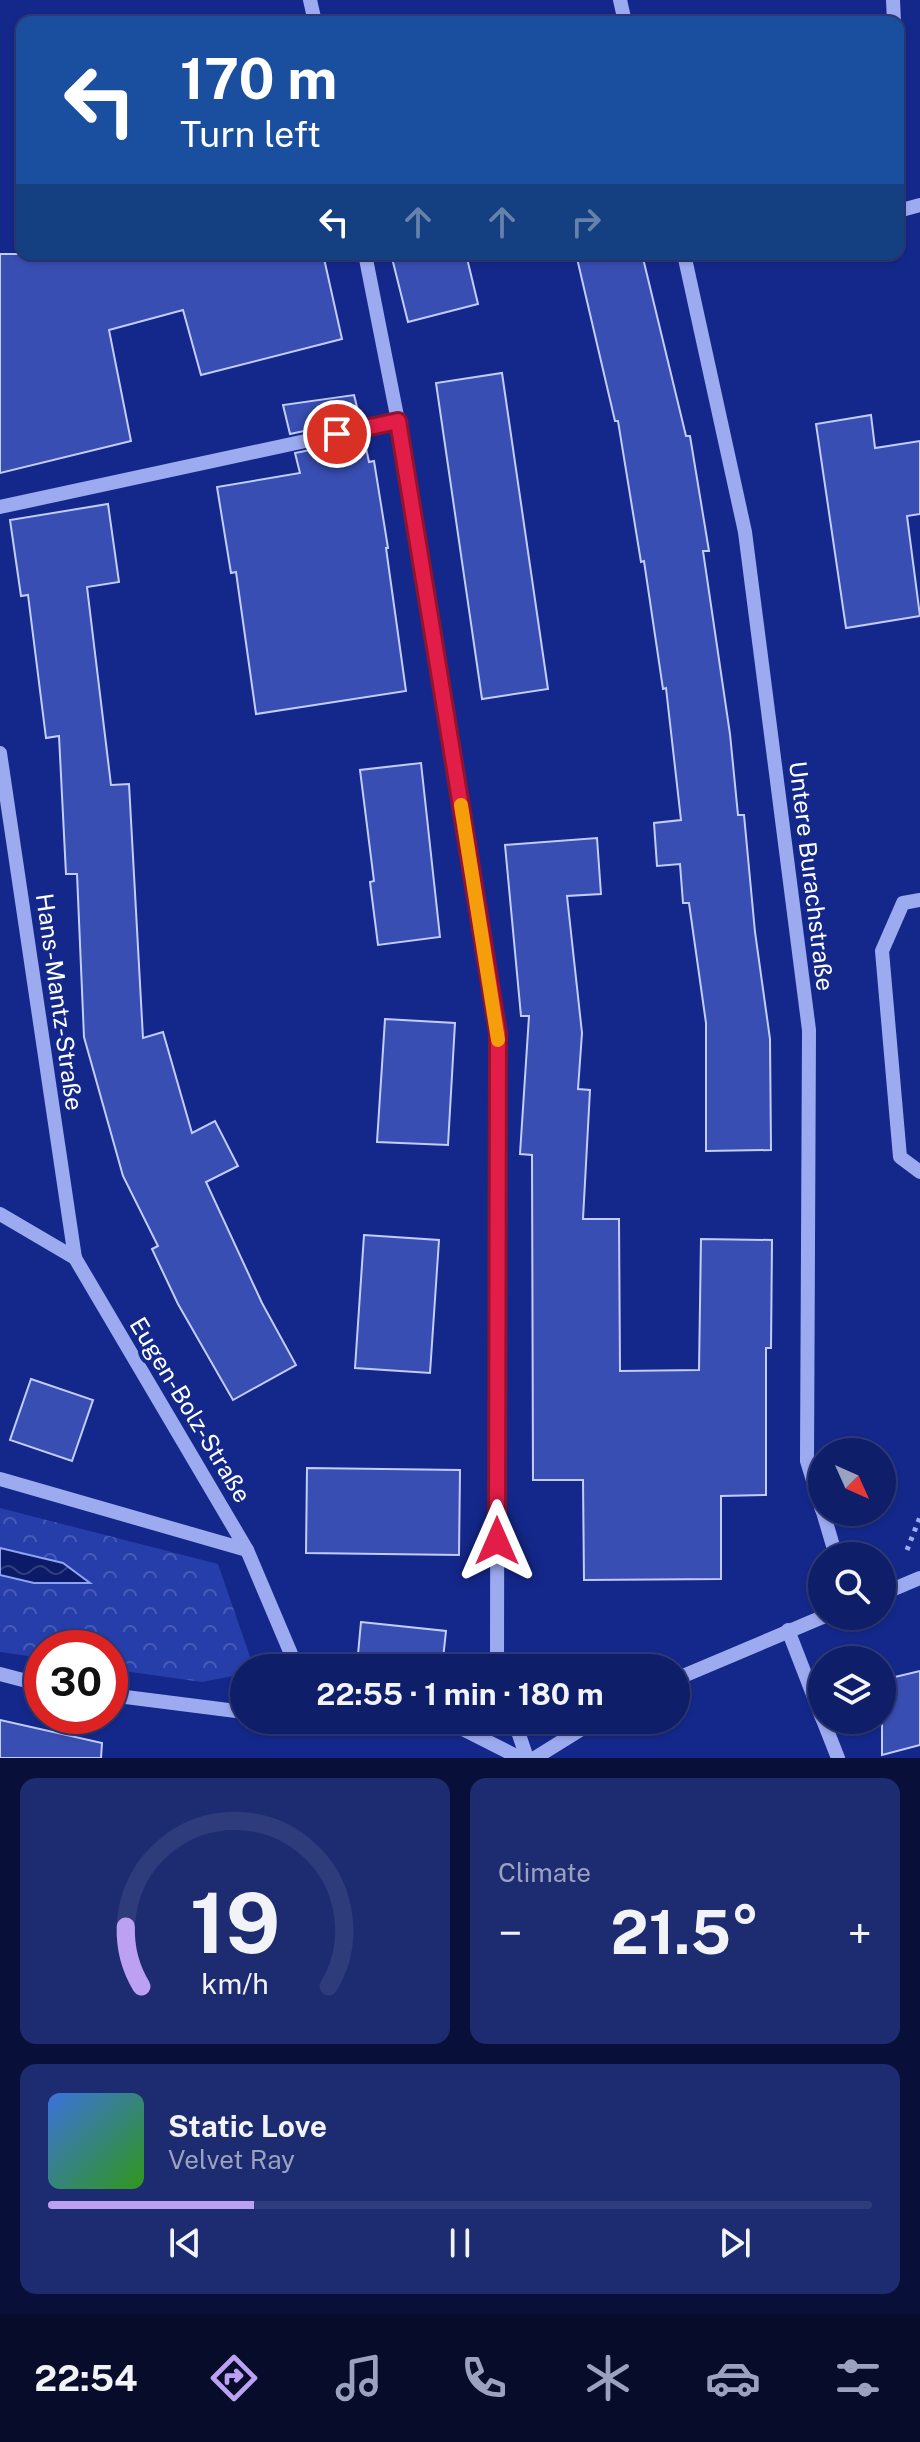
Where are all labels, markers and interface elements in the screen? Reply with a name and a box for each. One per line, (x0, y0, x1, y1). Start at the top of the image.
text: 170 m (180, 46, 337, 112)
icon: left (48, 48, 152, 152)
text: Turn left (180, 113, 321, 155)
icon: left (312, 200, 356, 244)
icon: ahead (396, 200, 440, 244)
icon: ahead (480, 200, 524, 244)
icon: right (564, 200, 608, 244)
pin (303, 400, 371, 468)
icon: arrive (315, 412, 359, 456)
street label: Untere Burachstraße (784, 759, 840, 992)
street label: Hans-Mantz-Straße (31, 892, 89, 1112)
street label: Eugen-Bolz-Straße (125, 1312, 257, 1507)
north arrow (808, 1438, 896, 1526)
map controls (808, 1438, 896, 1734)
position arrow (455, 1499, 539, 1583)
button: search (808, 1542, 896, 1630)
speed limit sign: 30 (24, 1630, 128, 1734)
button: layers (808, 1646, 896, 1734)
text: 22:55 · 1 min · 180 m (316, 1676, 604, 1712)
text: Climate (498, 1857, 591, 1888)
text: 19 (190, 1874, 280, 1972)
text: 21.5° (611, 1897, 759, 1968)
text: − (498, 1907, 522, 1959)
text: + (848, 1907, 872, 1959)
text: km/h (201, 1967, 269, 2000)
text: Static Love (168, 2108, 327, 2144)
text: Velvet Ray (168, 2144, 295, 2175)
icon: previous (163, 2221, 207, 2265)
icon: pause (438, 2221, 482, 2265)
icon: next (713, 2221, 757, 2265)
icon: directions (206, 2350, 262, 2406)
icon: music (331, 2350, 387, 2406)
icon: phone (456, 2350, 512, 2406)
icon: climate (580, 2350, 636, 2406)
icon: car (705, 2350, 761, 2406)
icon: filters (830, 2350, 886, 2406)
text: 22:54 (34, 2357, 138, 2399)

